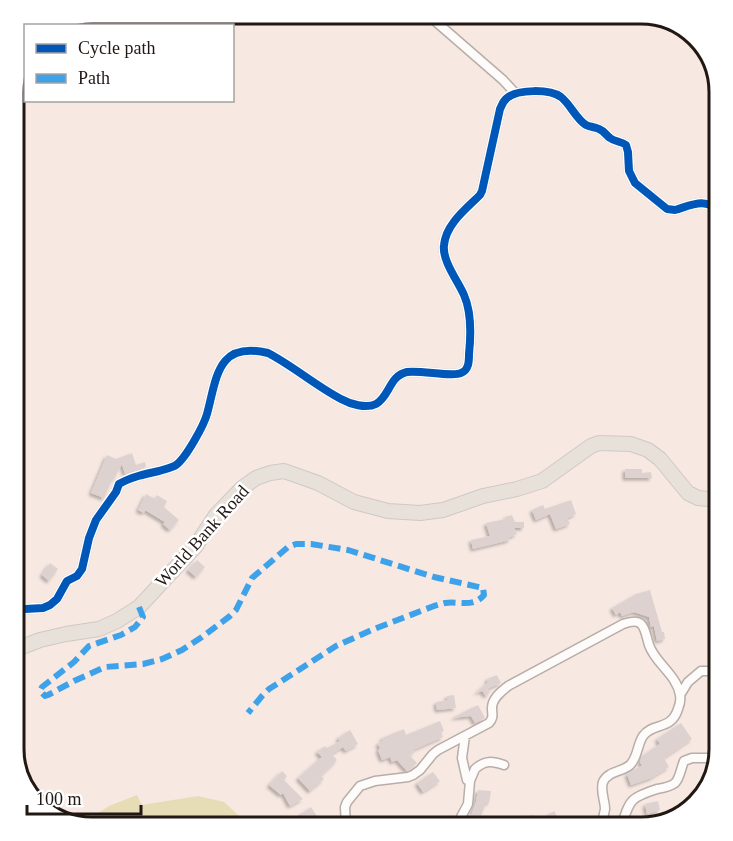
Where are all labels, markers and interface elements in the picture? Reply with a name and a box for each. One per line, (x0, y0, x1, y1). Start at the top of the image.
legend (24, 24, 234, 102)
text: Cycle path (78, 38, 155, 58)
text: Path (78, 68, 110, 88)
street label: World Bank Road (151, 481, 253, 591)
scale bar (27, 778, 141, 816)
text: 100 m (36, 789, 82, 809)

